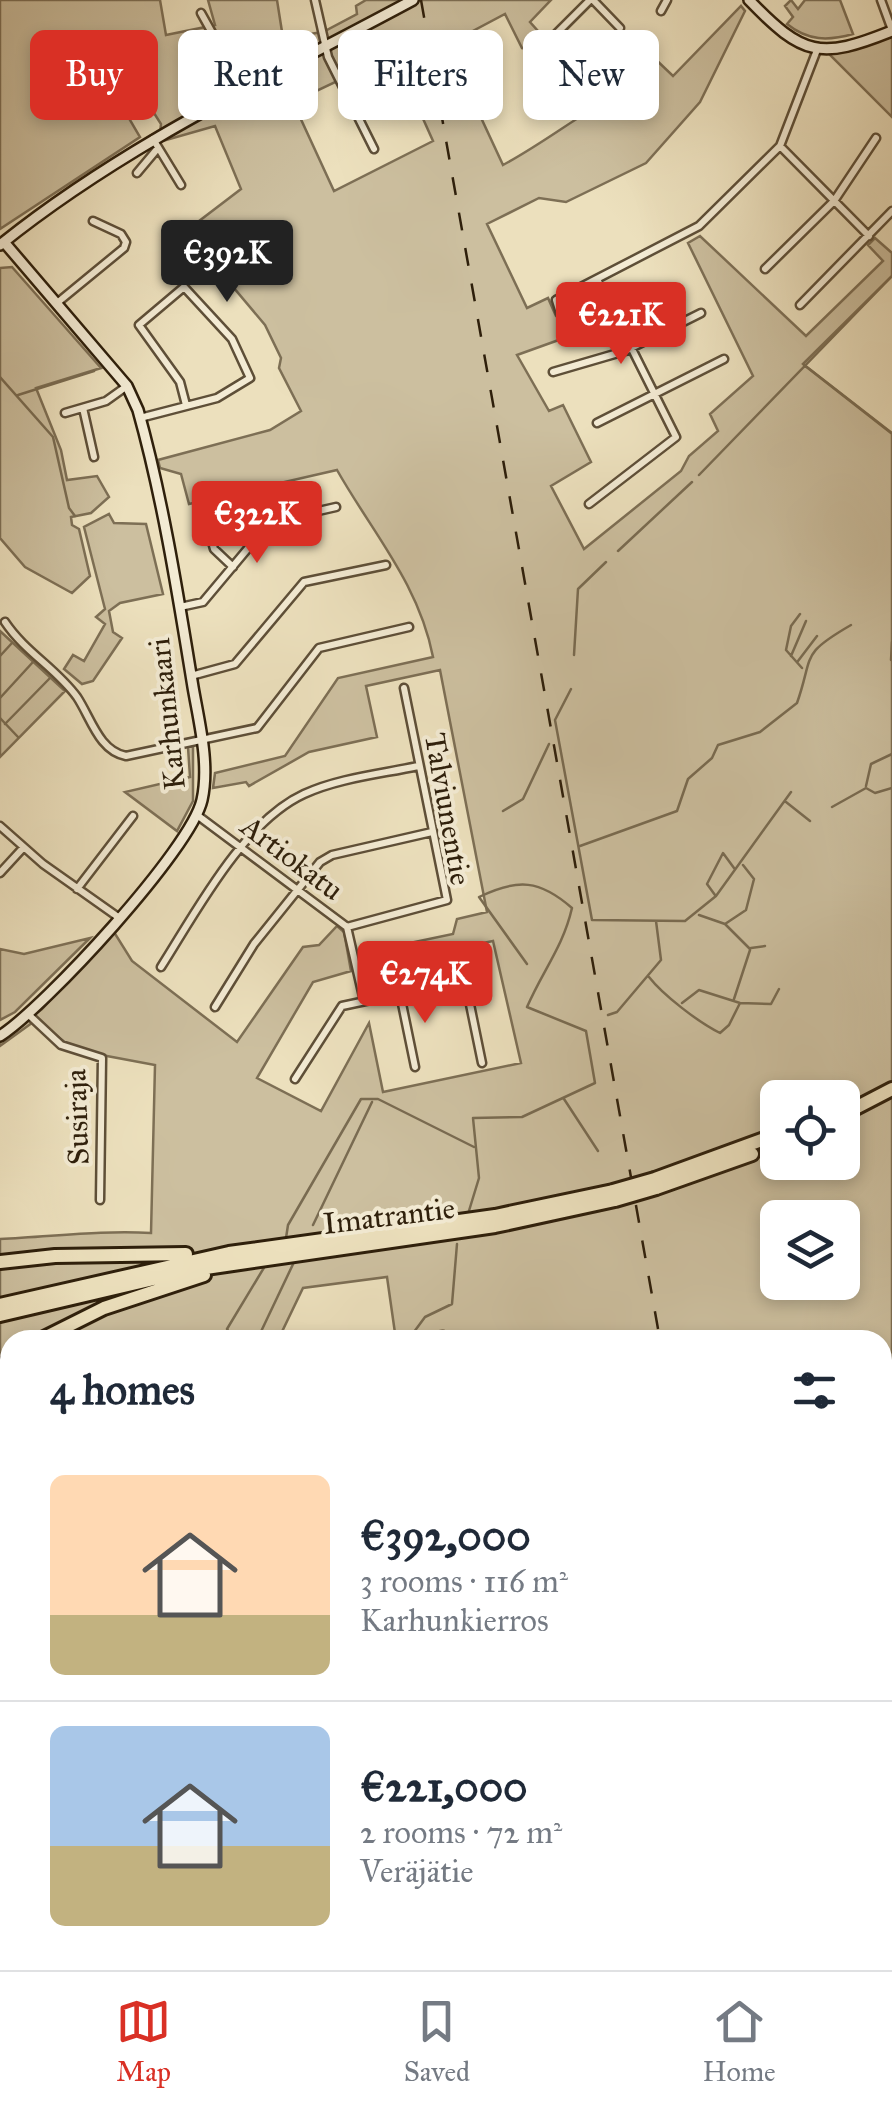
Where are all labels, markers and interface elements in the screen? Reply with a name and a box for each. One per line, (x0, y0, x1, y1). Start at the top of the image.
chip: Buy (30, 30, 158, 120)
chip: Rent (178, 30, 318, 120)
chip: Filters (338, 30, 503, 120)
chip: New (523, 30, 659, 120)
pin: €392K (157, 220, 297, 305)
text: €392K (183, 233, 271, 272)
pin: €221K (551, 282, 691, 367)
text: €221K (578, 295, 664, 334)
pin: €322K (187, 481, 327, 566)
text: €322K (214, 494, 300, 533)
street label: Karhunkaari (141, 636, 193, 792)
street label: Talviunentie (417, 730, 479, 888)
street label: Artiokatu (232, 807, 350, 908)
pin: €274K (355, 941, 495, 1026)
text: €274K (379, 954, 471, 993)
street label: Susiraja (57, 1068, 97, 1166)
map controls (760, 1080, 860, 1300)
button: locate (760, 1080, 860, 1180)
street label: Imatrantie (321, 1190, 457, 1242)
button: layers (760, 1200, 860, 1300)
icon: filters (787, 1363, 842, 1418)
text: 4 homes (50, 1364, 195, 1416)
text: €392,000 (360, 1510, 531, 1562)
icon: home (130, 1515, 250, 1635)
text: 3 rooms · 116 m² (360, 1562, 568, 1601)
text: Karhunkierros (360, 1601, 549, 1640)
text: €221,000 (360, 1761, 528, 1813)
icon: home (130, 1766, 250, 1886)
text: 2 rooms · 72 m² (360, 1813, 562, 1852)
text: Veräjätie (360, 1852, 473, 1891)
tab: Map (116, 1994, 171, 2089)
tab: Saved (404, 1994, 470, 2089)
tab: Home (703, 1994, 776, 2089)

